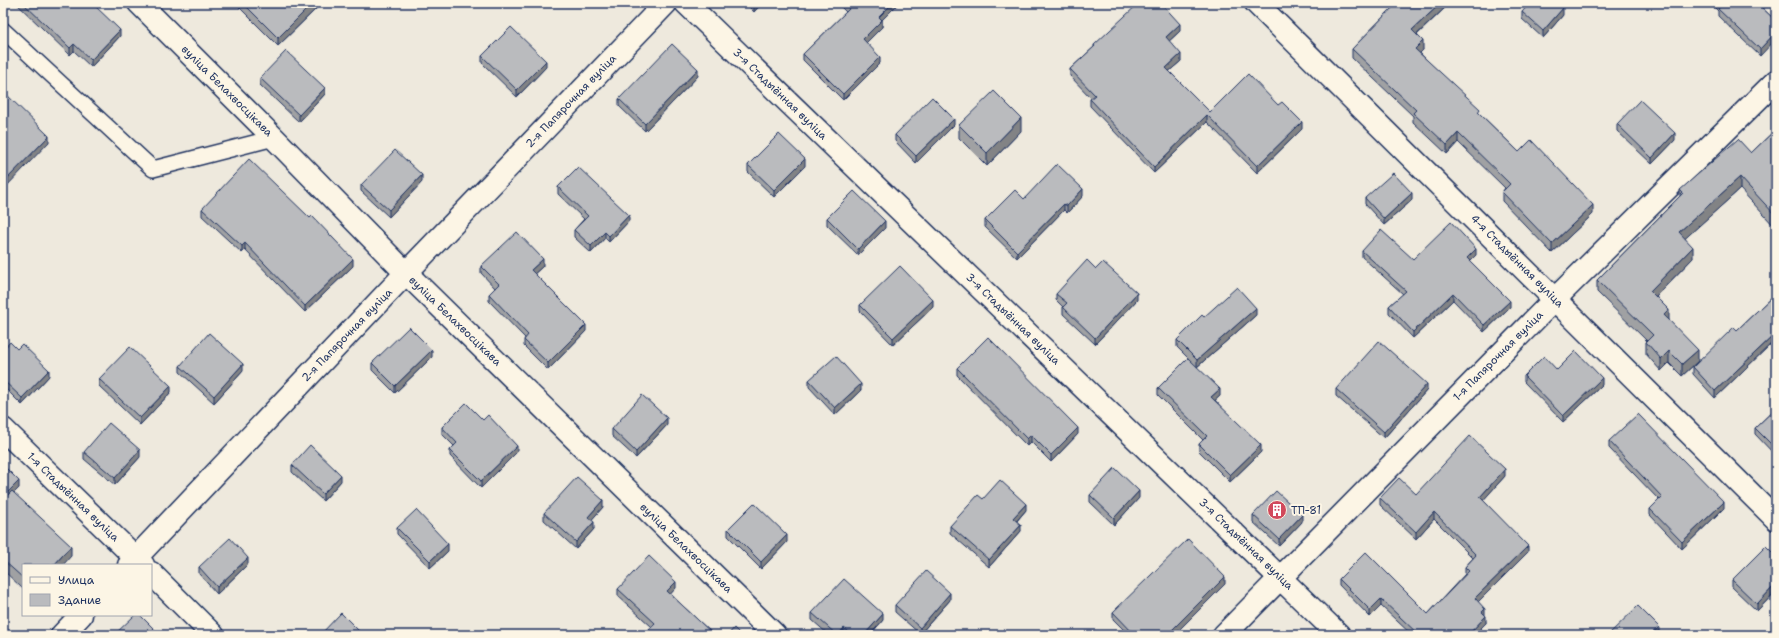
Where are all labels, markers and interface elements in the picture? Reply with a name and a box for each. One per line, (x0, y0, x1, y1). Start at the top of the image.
street label: вуліца Белахвосцікава (178, 42, 276, 140)
street label: 3-я Стадыённая вуліца (730, 45, 831, 143)
street label: 2-я Папярочная вуліца (522, 51, 620, 151)
street label: 4-я Стадыённая вуліца (1467, 211, 1567, 311)
street label: 3-я Стадыённая вуліца (963, 270, 1064, 368)
street label: вуліца Белахвосцікава (405, 273, 505, 369)
street label: 2-я Папярочная вуліца (298, 285, 396, 385)
street label: 1-я Папярочная вуліца (1450, 308, 1546, 404)
street label: 1-я Стадыённая вуліца (24, 449, 122, 545)
street label: 3-я Стадыённая вуліца (1196, 495, 1297, 593)
building icon: ТП-81 (1266, 499, 1288, 521)
street label: вуліца Белахвосцікава (636, 500, 736, 596)
place label: ТП-81 (1291, 503, 1321, 518)
legend (22, 564, 152, 616)
text: Улица (58, 572, 95, 588)
text: Здание (58, 592, 102, 608)

